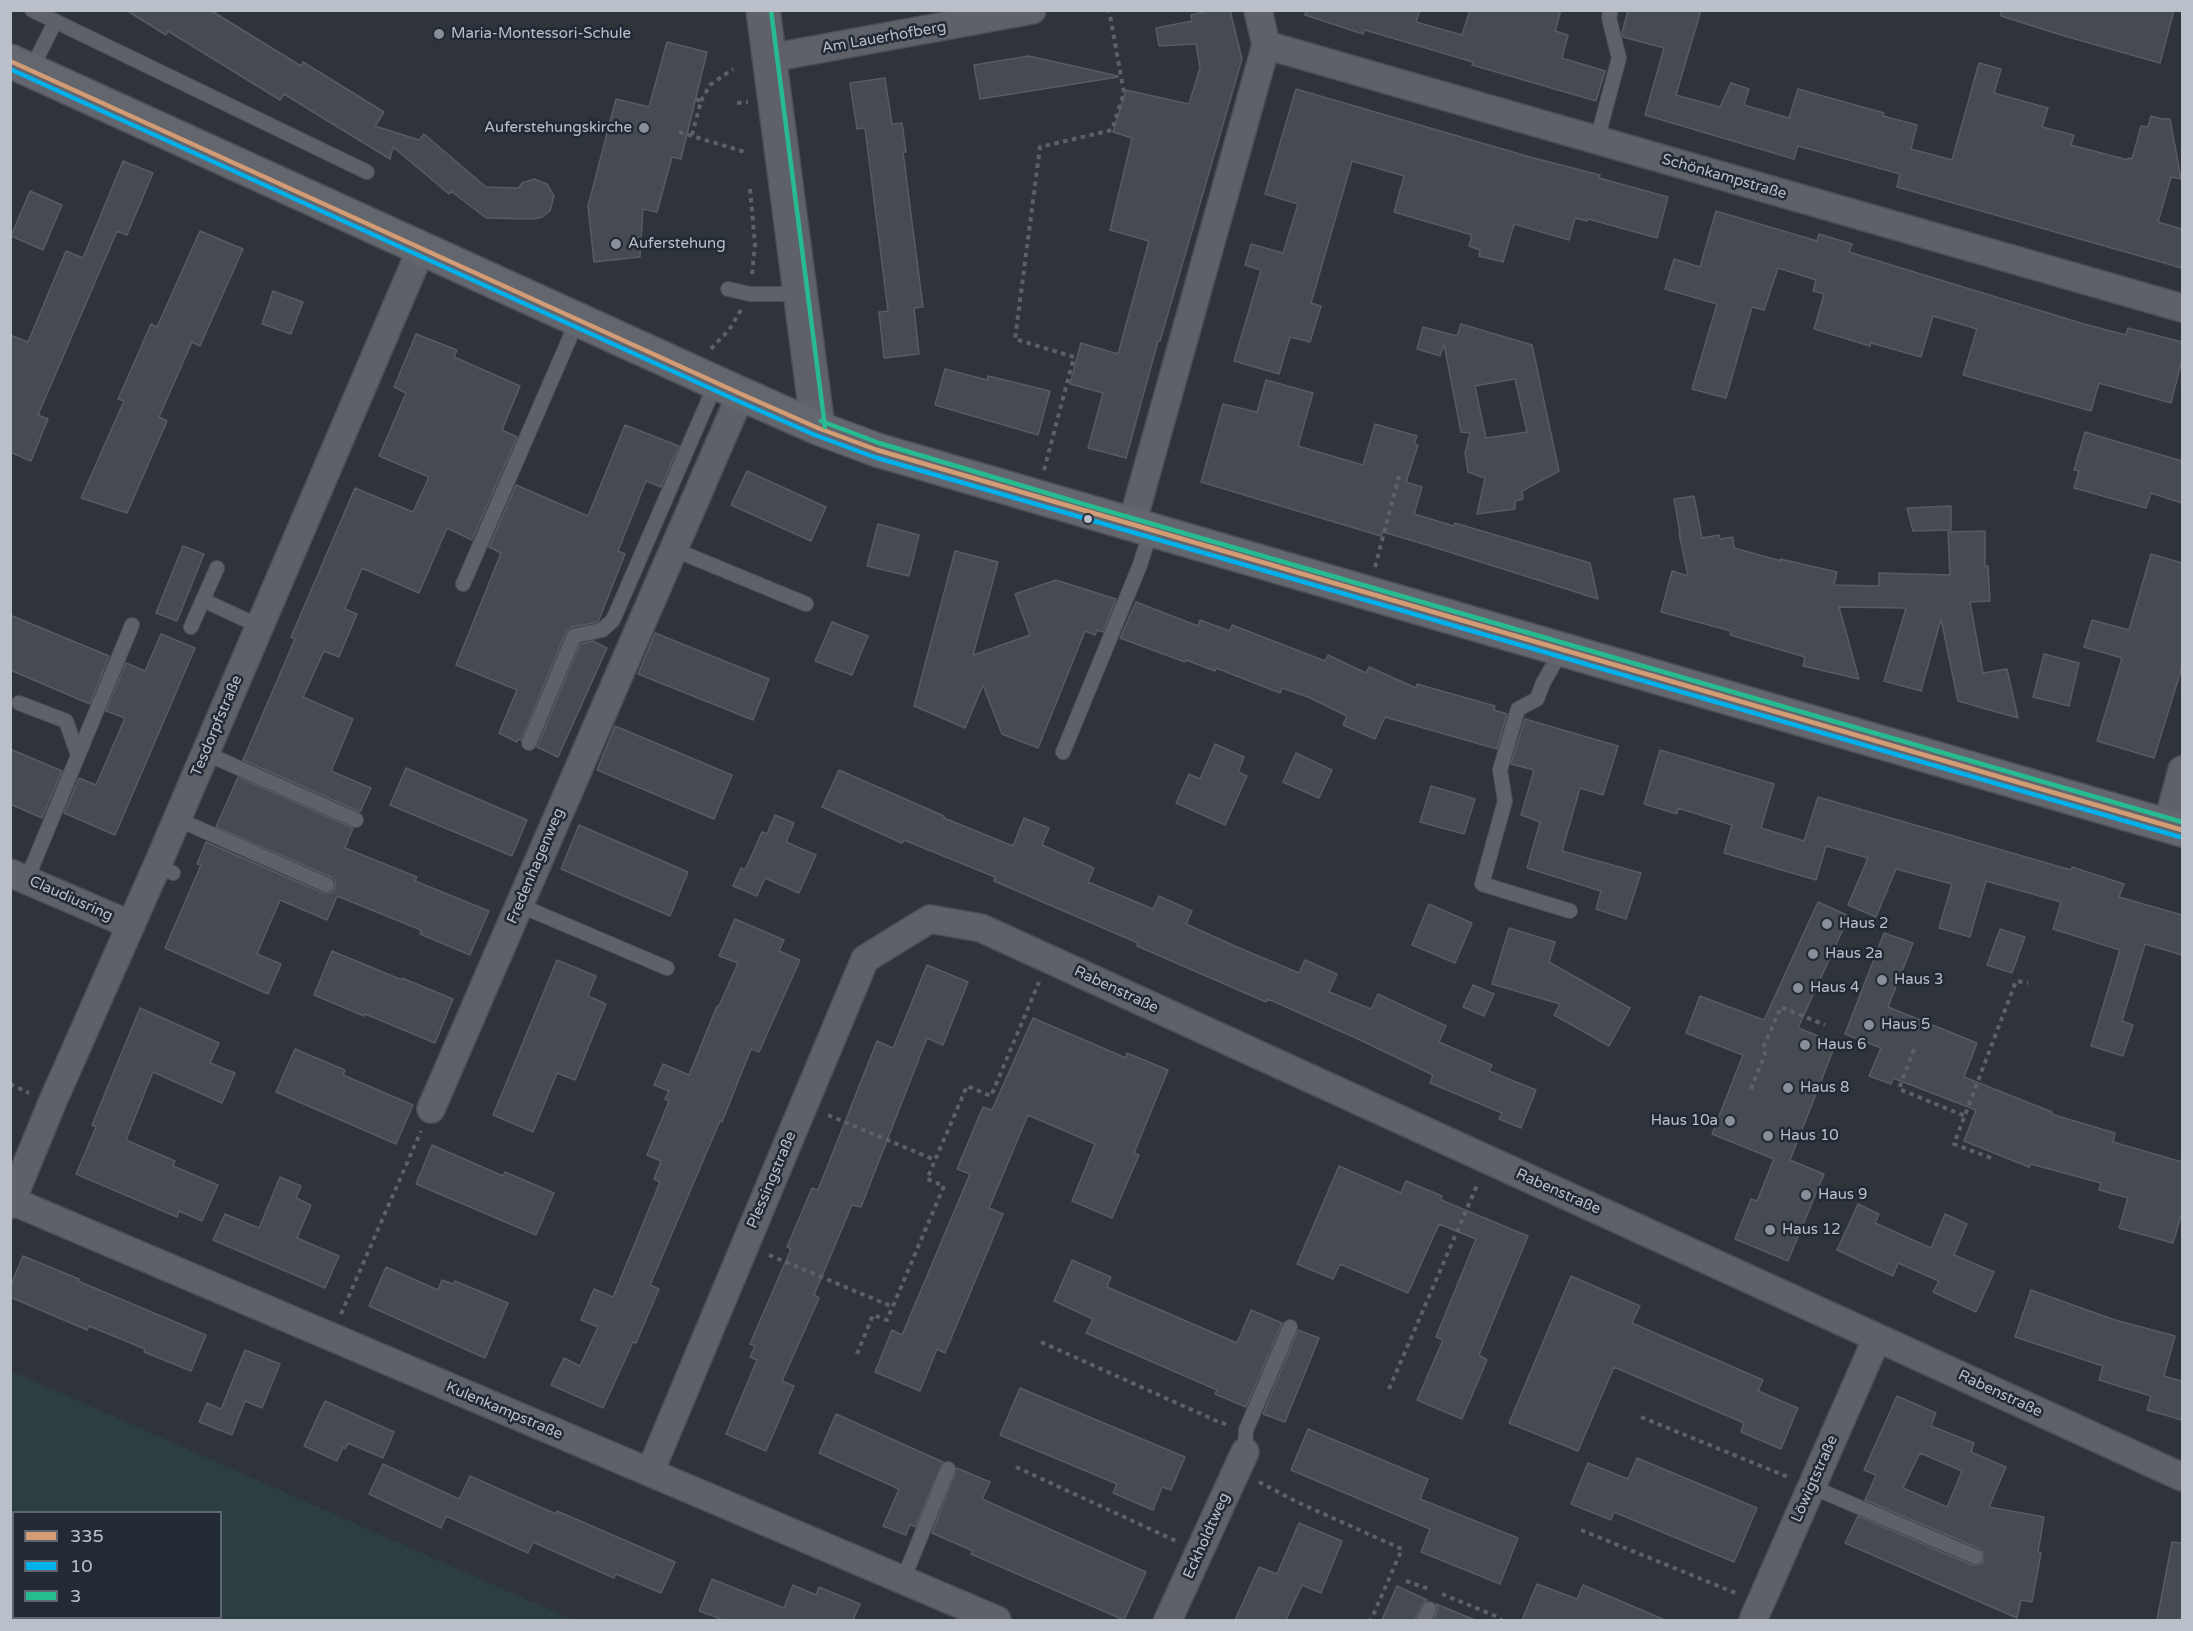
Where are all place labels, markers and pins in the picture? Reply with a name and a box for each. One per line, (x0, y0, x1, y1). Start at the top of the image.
place label: Maria-Montessori-Schule (451, 25, 631, 43)
marker: Maria-Montessori-Schule (432, 27, 446, 41)
place label: Auferstehungskirche (484, 119, 632, 137)
marker: Auferstehungskirche (637, 121, 651, 135)
place label: Auferstehung (628, 235, 726, 253)
marker: Auferstehung (609, 237, 623, 251)
unlabelled marker (1082, 513, 1094, 525)
place label: Haus 2 (1839, 915, 1888, 933)
marker: Haus 2 (1820, 917, 1834, 931)
place label: Haus 2a (1825, 945, 1883, 963)
marker: Haus 2a (1806, 947, 1820, 961)
place label: Haus 3 (1894, 971, 1943, 989)
marker: Haus 3 (1875, 973, 1889, 987)
place label: Haus 4 (1810, 979, 1859, 997)
marker: Haus 4 (1791, 981, 1805, 995)
place label: Haus 5 (1881, 1016, 1930, 1034)
marker: Haus 5 (1862, 1018, 1876, 1032)
place label: Haus 6 (1817, 1036, 1866, 1054)
marker: Haus 6 (1798, 1038, 1812, 1052)
place label: Haus 8 (1800, 1079, 1849, 1097)
marker: Haus 8 (1781, 1081, 1795, 1095)
place label: Haus 10a (1651, 1112, 1718, 1130)
marker: Haus 10a (1723, 1114, 1737, 1128)
place label: Haus 10 (1780, 1127, 1839, 1145)
marker: Haus 10 (1761, 1129, 1775, 1143)
place label: Haus 9 (1818, 1186, 1867, 1204)
marker: Haus 9 (1799, 1188, 1813, 1202)
place label: Haus 12 (1782, 1221, 1841, 1239)
marker: Haus 12 (1763, 1223, 1777, 1237)

